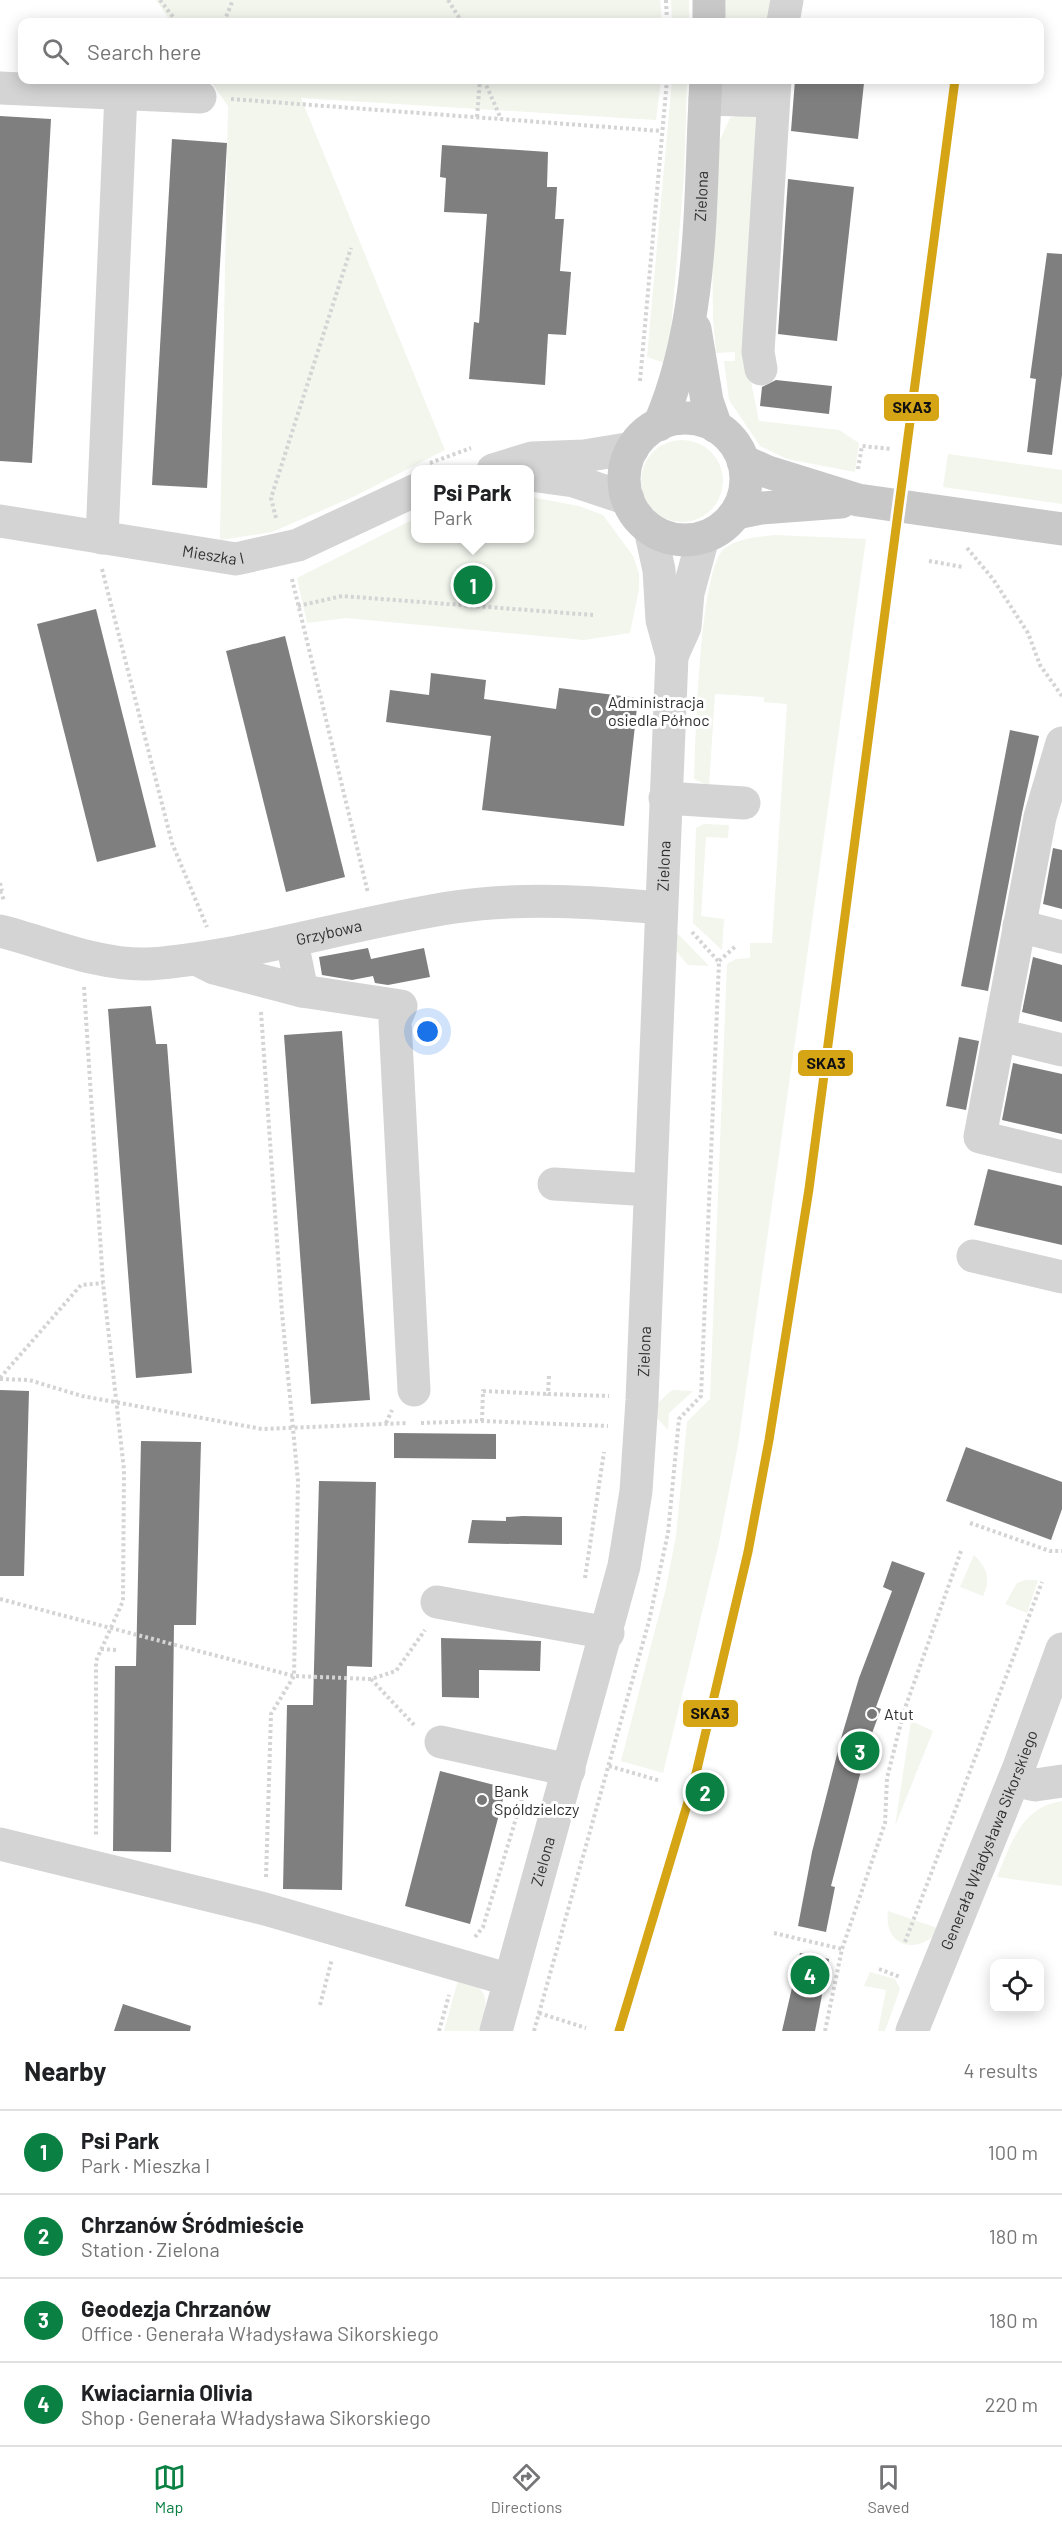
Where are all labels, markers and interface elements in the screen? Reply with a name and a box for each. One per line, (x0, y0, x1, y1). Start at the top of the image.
search box (18, 18, 1044, 84)
icon: search (39, 35, 72, 68)
text: Search here (87, 38, 201, 64)
street label: Zielona (690, 170, 711, 222)
line badge: SKA3 (883, 393, 940, 422)
text: SKA3 (892, 397, 932, 416)
popup (411, 465, 534, 543)
text: Psi Park (433, 479, 512, 505)
text: Park (433, 505, 473, 529)
street label: Mieszka I (181, 541, 246, 568)
pin: 1 (454, 562, 492, 608)
place label: Administracja osiedla Północ (608, 692, 710, 729)
marker: Administracja osiedla Północ (589, 704, 603, 718)
street label: Zielona (653, 840, 674, 892)
street label: Grzybowa (294, 915, 363, 948)
your location (413, 1017, 442, 1046)
line badge: SKA3 (797, 1049, 854, 1077)
text: SKA3 (806, 1053, 846, 1072)
street label: Zielona (633, 1326, 654, 1377)
line badge: SKA3 (682, 1699, 739, 1728)
text: SKA3 (690, 1703, 730, 1722)
place label: Atut (884, 1704, 914, 1723)
marker: Atut (865, 1707, 879, 1721)
street label: Generała Władysława Sikorskiego (936, 1727, 1041, 1952)
pin: 3 (840, 1728, 880, 1774)
pin: 2 (686, 1770, 724, 1814)
place label: Bank Spóldzielczy (494, 1781, 580, 1818)
marker: Bank Spóldzielczy (475, 1793, 489, 1807)
street label: Zielona (526, 1834, 558, 1888)
pin: 4 (790, 1952, 830, 1998)
map controls (990, 1959, 1044, 2013)
button: locate (990, 1959, 1044, 2013)
text: Nearby (24, 2055, 106, 2086)
text: 4 results (963, 2058, 1038, 2082)
text: Psi Park (81, 2127, 160, 2153)
text: 1 (40, 2140, 47, 2164)
text: 100 m (988, 2140, 1038, 2164)
text: Park · Mieszka I (81, 2153, 210, 2177)
text: Chrzanów Śródmieście (81, 2211, 304, 2237)
text: 2 (38, 2224, 49, 2248)
text: 180 m (989, 2224, 1038, 2248)
text: Station · Zielona (81, 2237, 220, 2261)
text: Geodezja Chrzanów (81, 2295, 271, 2321)
text: 3 (38, 2308, 49, 2332)
text: 180 m (989, 2308, 1038, 2332)
text: Office · Generała Władysława Sikorskiego (81, 2321, 439, 2345)
text: Kwiaciarnia Olivia (81, 2379, 253, 2405)
text: 4 (37, 2392, 50, 2416)
text: 220 m (985, 2392, 1038, 2416)
text: Shop · Generała Władysława Sikorskiego (81, 2405, 431, 2429)
tab: Map (153, 2461, 186, 2516)
tab: Directions (491, 2461, 562, 2516)
tab: Saved (867, 2461, 909, 2516)

